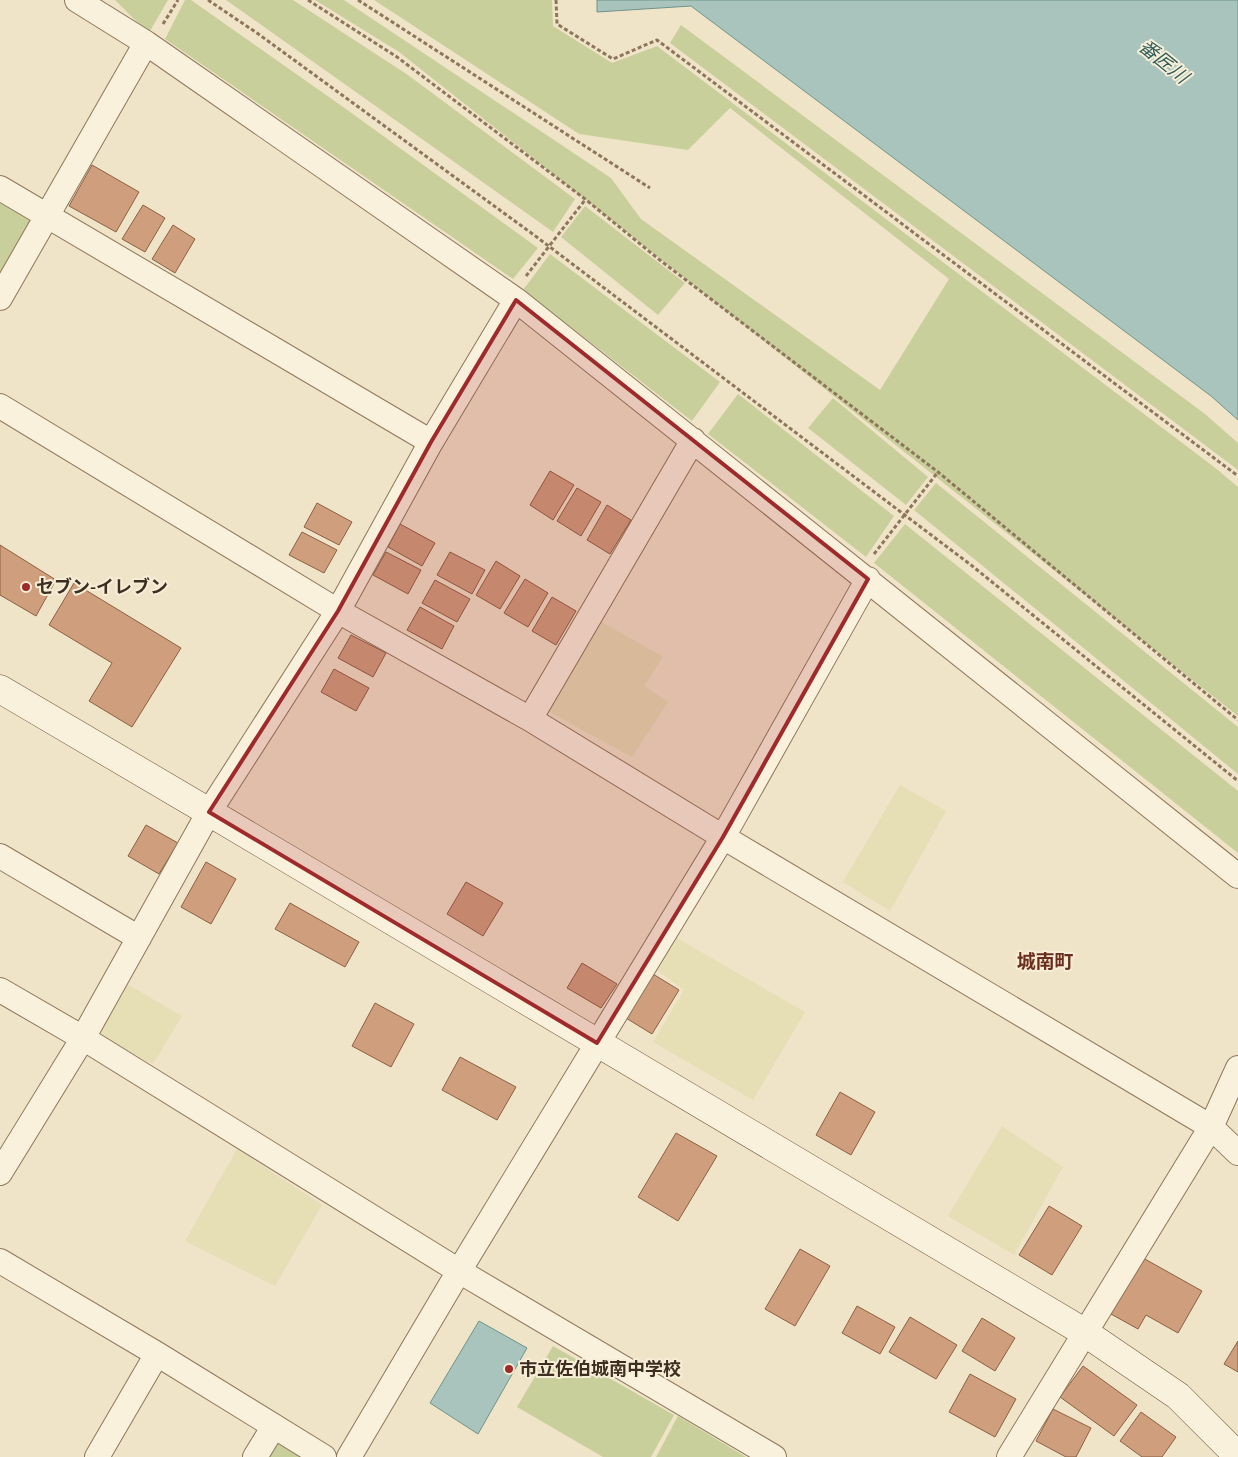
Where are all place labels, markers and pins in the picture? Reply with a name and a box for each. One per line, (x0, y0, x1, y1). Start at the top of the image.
place label: セブン-イレブン (36, 574, 168, 599)
marker: セブン-イレブン (20, 581, 32, 593)
place label: 市立佐伯城南中学校 (519, 1356, 681, 1381)
marker: 市立佐伯城南中学校 (503, 1363, 515, 1375)

